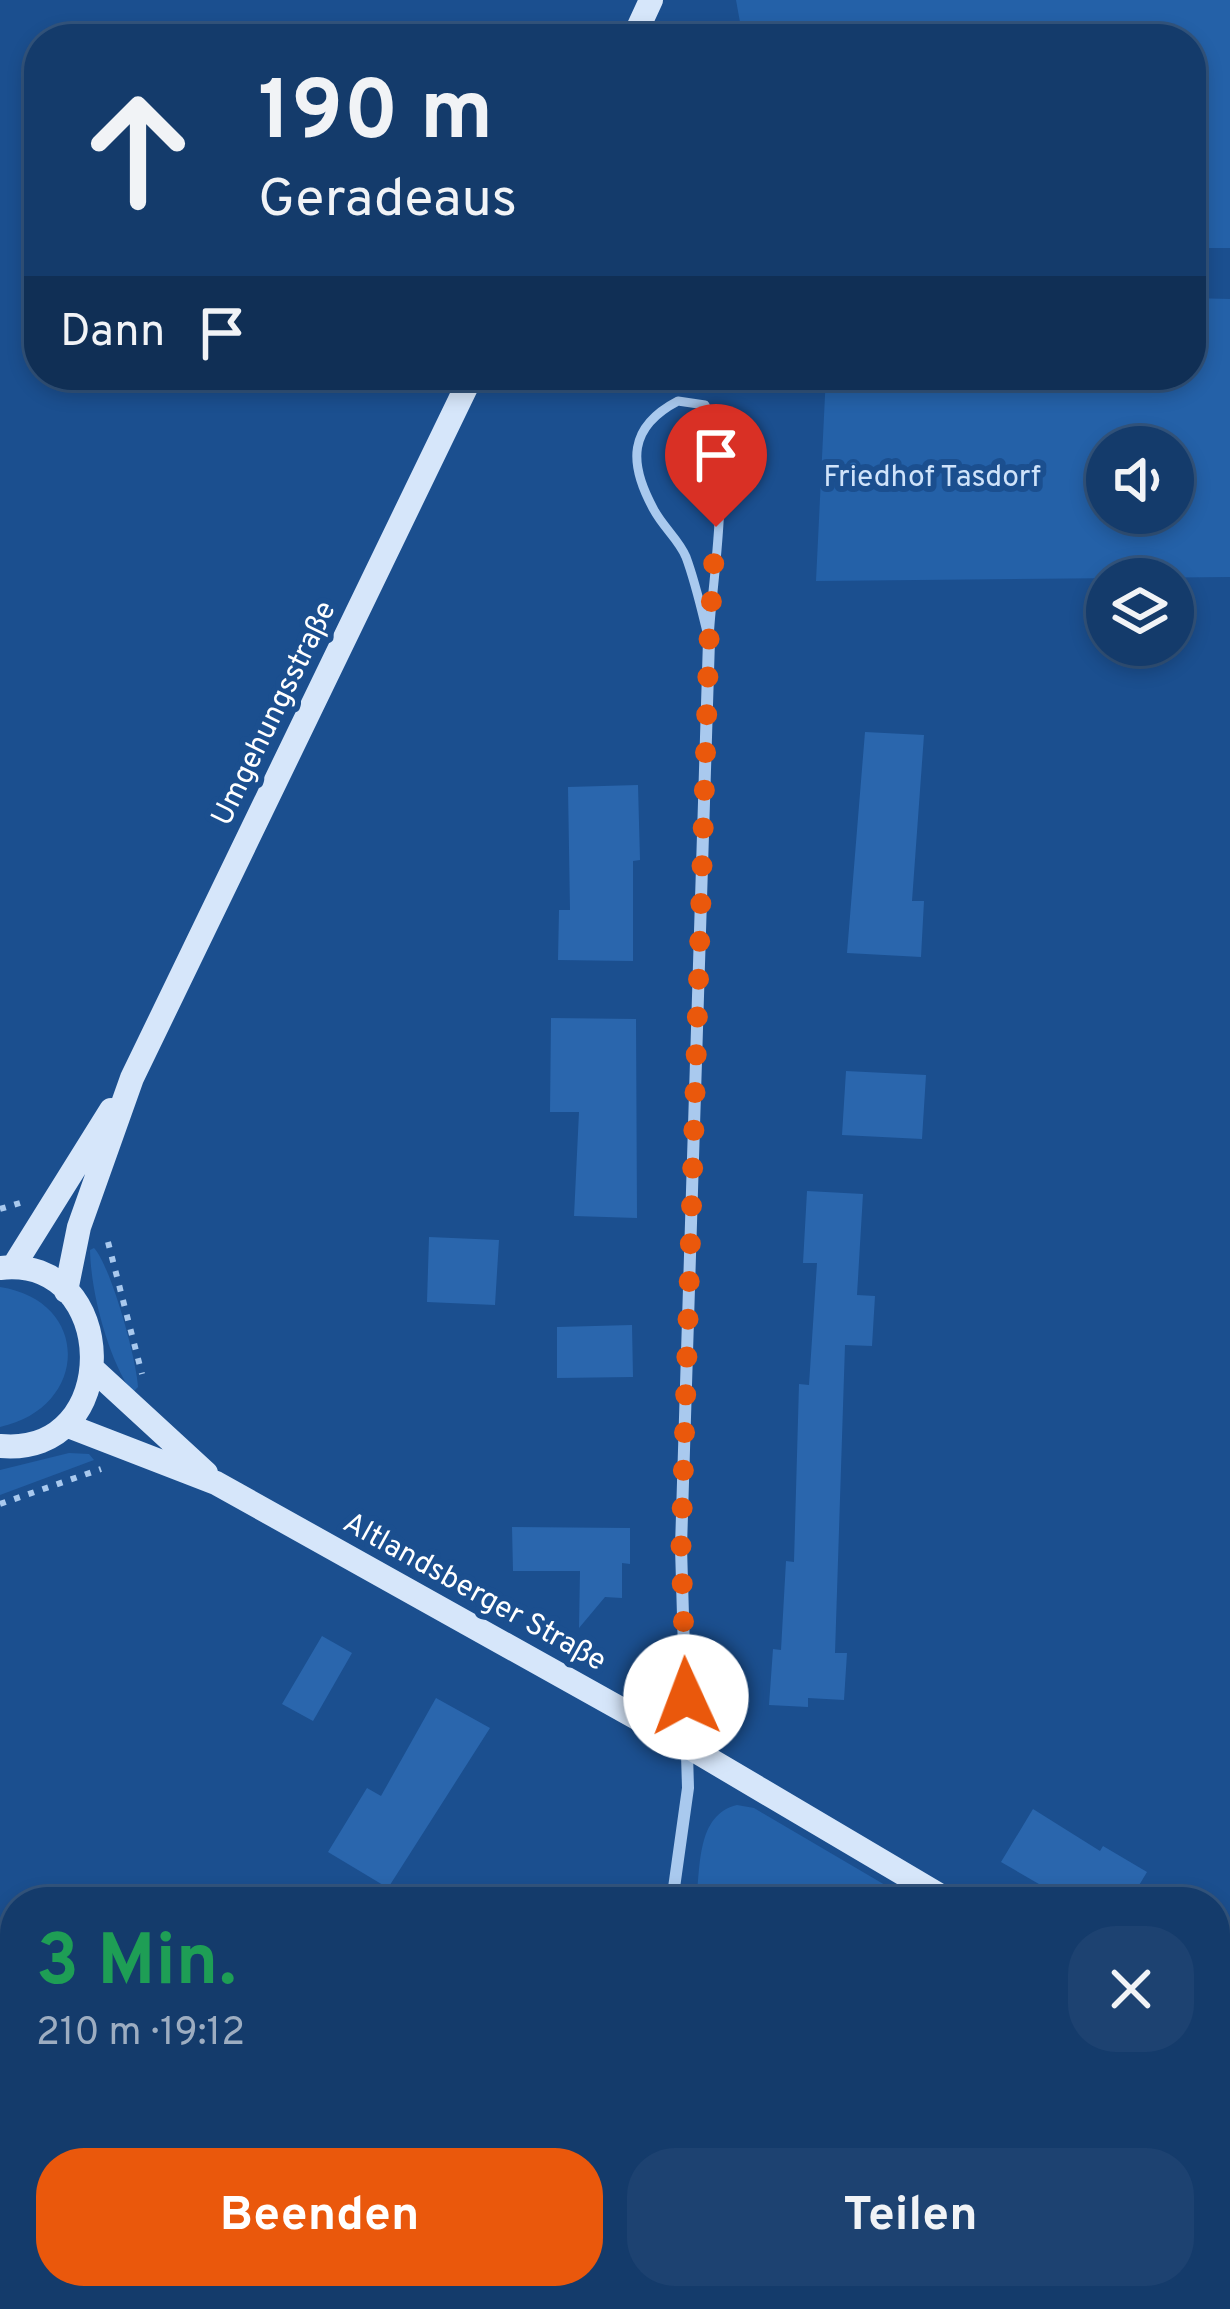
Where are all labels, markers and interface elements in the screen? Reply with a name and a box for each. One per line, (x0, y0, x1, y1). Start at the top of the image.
text: 190 m (258, 63, 493, 169)
icon: ahead (60, 72, 216, 228)
text: Geradeaus (258, 167, 517, 236)
icon: arrive (189, 300, 255, 366)
text: Dann (60, 305, 165, 362)
pin (665, 404, 767, 527)
icon: arrive (683, 422, 749, 488)
map controls (1086, 426, 1194, 666)
button: sound (1086, 426, 1194, 534)
park label: Friedhof Tasdorf (823, 460, 1041, 497)
button: layers (1086, 558, 1194, 666)
street label: Umgehungsstraße (205, 596, 345, 832)
street label: Altlandsberger Straße (336, 1505, 612, 1681)
position arrow (623, 1634, 749, 1760)
text: 3 Min. (36, 1919, 237, 2011)
button: close (1068, 1926, 1194, 2052)
text: 210 m · 19:12 (36, 2010, 245, 2059)
button: Beenden (36, 2148, 603, 2286)
button: Teilen (627, 2148, 1194, 2286)

